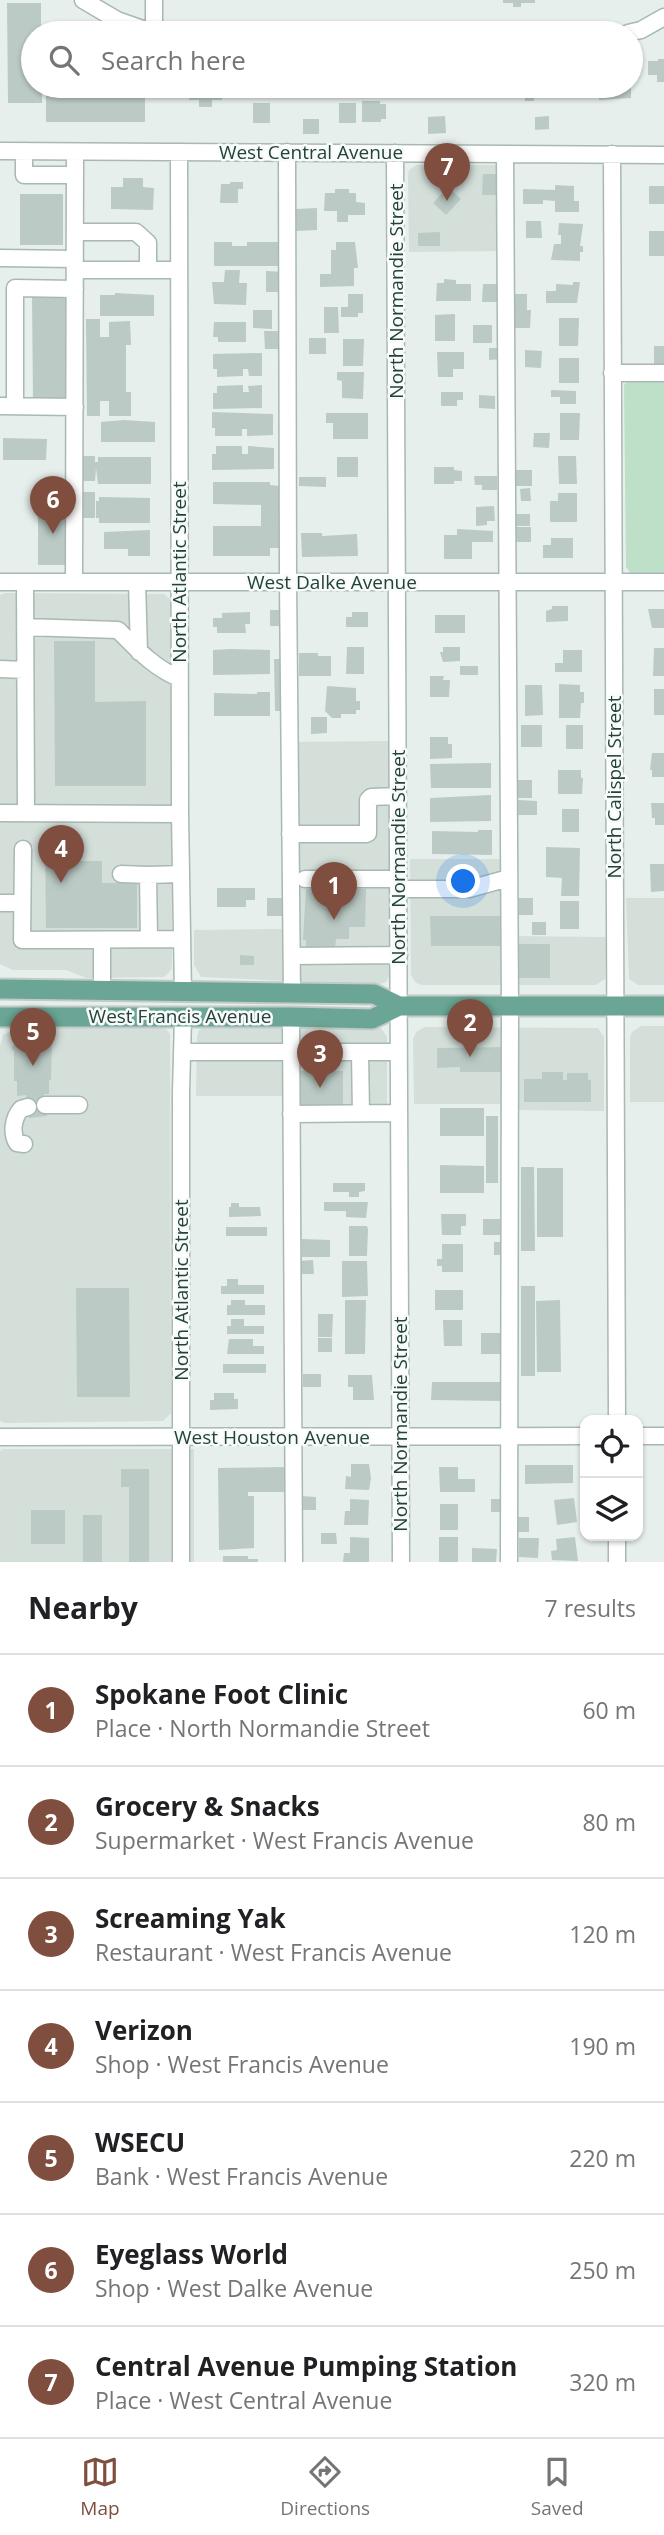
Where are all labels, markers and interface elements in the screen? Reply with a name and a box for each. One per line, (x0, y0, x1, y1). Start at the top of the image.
search box (21, 21, 643, 98)
icon: search (45, 41, 83, 79)
text: Search here (101, 42, 246, 78)
street label: West Central Avenue (219, 139, 403, 165)
pin: 7 (424, 143, 470, 201)
street label: North Normandie Street (383, 183, 409, 399)
pin: 6 (30, 476, 76, 534)
street label: North Atlantic Street (166, 481, 192, 663)
street label: West Dalke Avenue (247, 569, 417, 595)
street label: North Calispel Street (601, 695, 627, 879)
street label: North Normandie Street (385, 749, 411, 965)
pin: 4 (38, 825, 84, 883)
pin: 1 (311, 862, 357, 920)
your location (446, 864, 480, 898)
pin: 2 (447, 999, 493, 1057)
street label: West Francis Avenue (89, 1003, 271, 1029)
pin: 5 (10, 1008, 56, 1066)
pin: 3 (297, 1030, 343, 1088)
street label: North Atlantic Street (168, 1199, 194, 1381)
street label: North Normandie Street (387, 1316, 413, 1532)
map controls (580, 1415, 643, 1541)
button: locate (580, 1415, 643, 1478)
street label: West Houston Avenue (174, 1424, 370, 1450)
button: layers (580, 1478, 643, 1541)
text: Nearby (28, 1587, 138, 1628)
text: 7 results (545, 1592, 636, 1624)
text: Spokane Foot Clinic (95, 1676, 348, 1712)
text: 1 (44, 1694, 58, 1726)
text: 60 m (582, 1694, 636, 1726)
text: Place · North Normandie Street (95, 1712, 430, 1744)
text: Grocery & Snacks (95, 1788, 320, 1824)
text: 2 (44, 1806, 58, 1838)
text: 80 m (582, 1806, 636, 1838)
text: Supermarket · West Francis Avenue (95, 1824, 474, 1856)
text: Screaming Yak (95, 1900, 286, 1936)
text: 3 (44, 1918, 58, 1950)
text: 120 m (569, 1918, 636, 1950)
text: Restaurant · West Francis Avenue (95, 1936, 452, 1968)
text: Verizon (95, 2012, 193, 2048)
text: 4 (44, 2030, 58, 2062)
text: 190 m (569, 2030, 636, 2062)
text: Shop · West Francis Avenue (95, 2048, 389, 2080)
text: WSECU (95, 2124, 185, 2160)
text: 5 (44, 2142, 58, 2174)
text: 220 m (569, 2142, 636, 2174)
text: Bank · West Francis Avenue (95, 2160, 388, 2192)
text: Eyeglass World (95, 2236, 288, 2272)
text: 6 (44, 2254, 58, 2286)
text: 250 m (569, 2254, 636, 2286)
text: Shop · West Dalke Avenue (95, 2272, 373, 2304)
text: Central Avenue Pumping Station (95, 2348, 517, 2384)
text: 7 (44, 2366, 58, 2398)
text: 320 m (569, 2366, 636, 2398)
text: Place · West Central Avenue (95, 2384, 392, 2416)
tab: Map (80, 2453, 120, 2521)
tab: Directions (280, 2453, 370, 2521)
tab: Saved (531, 2453, 584, 2521)

